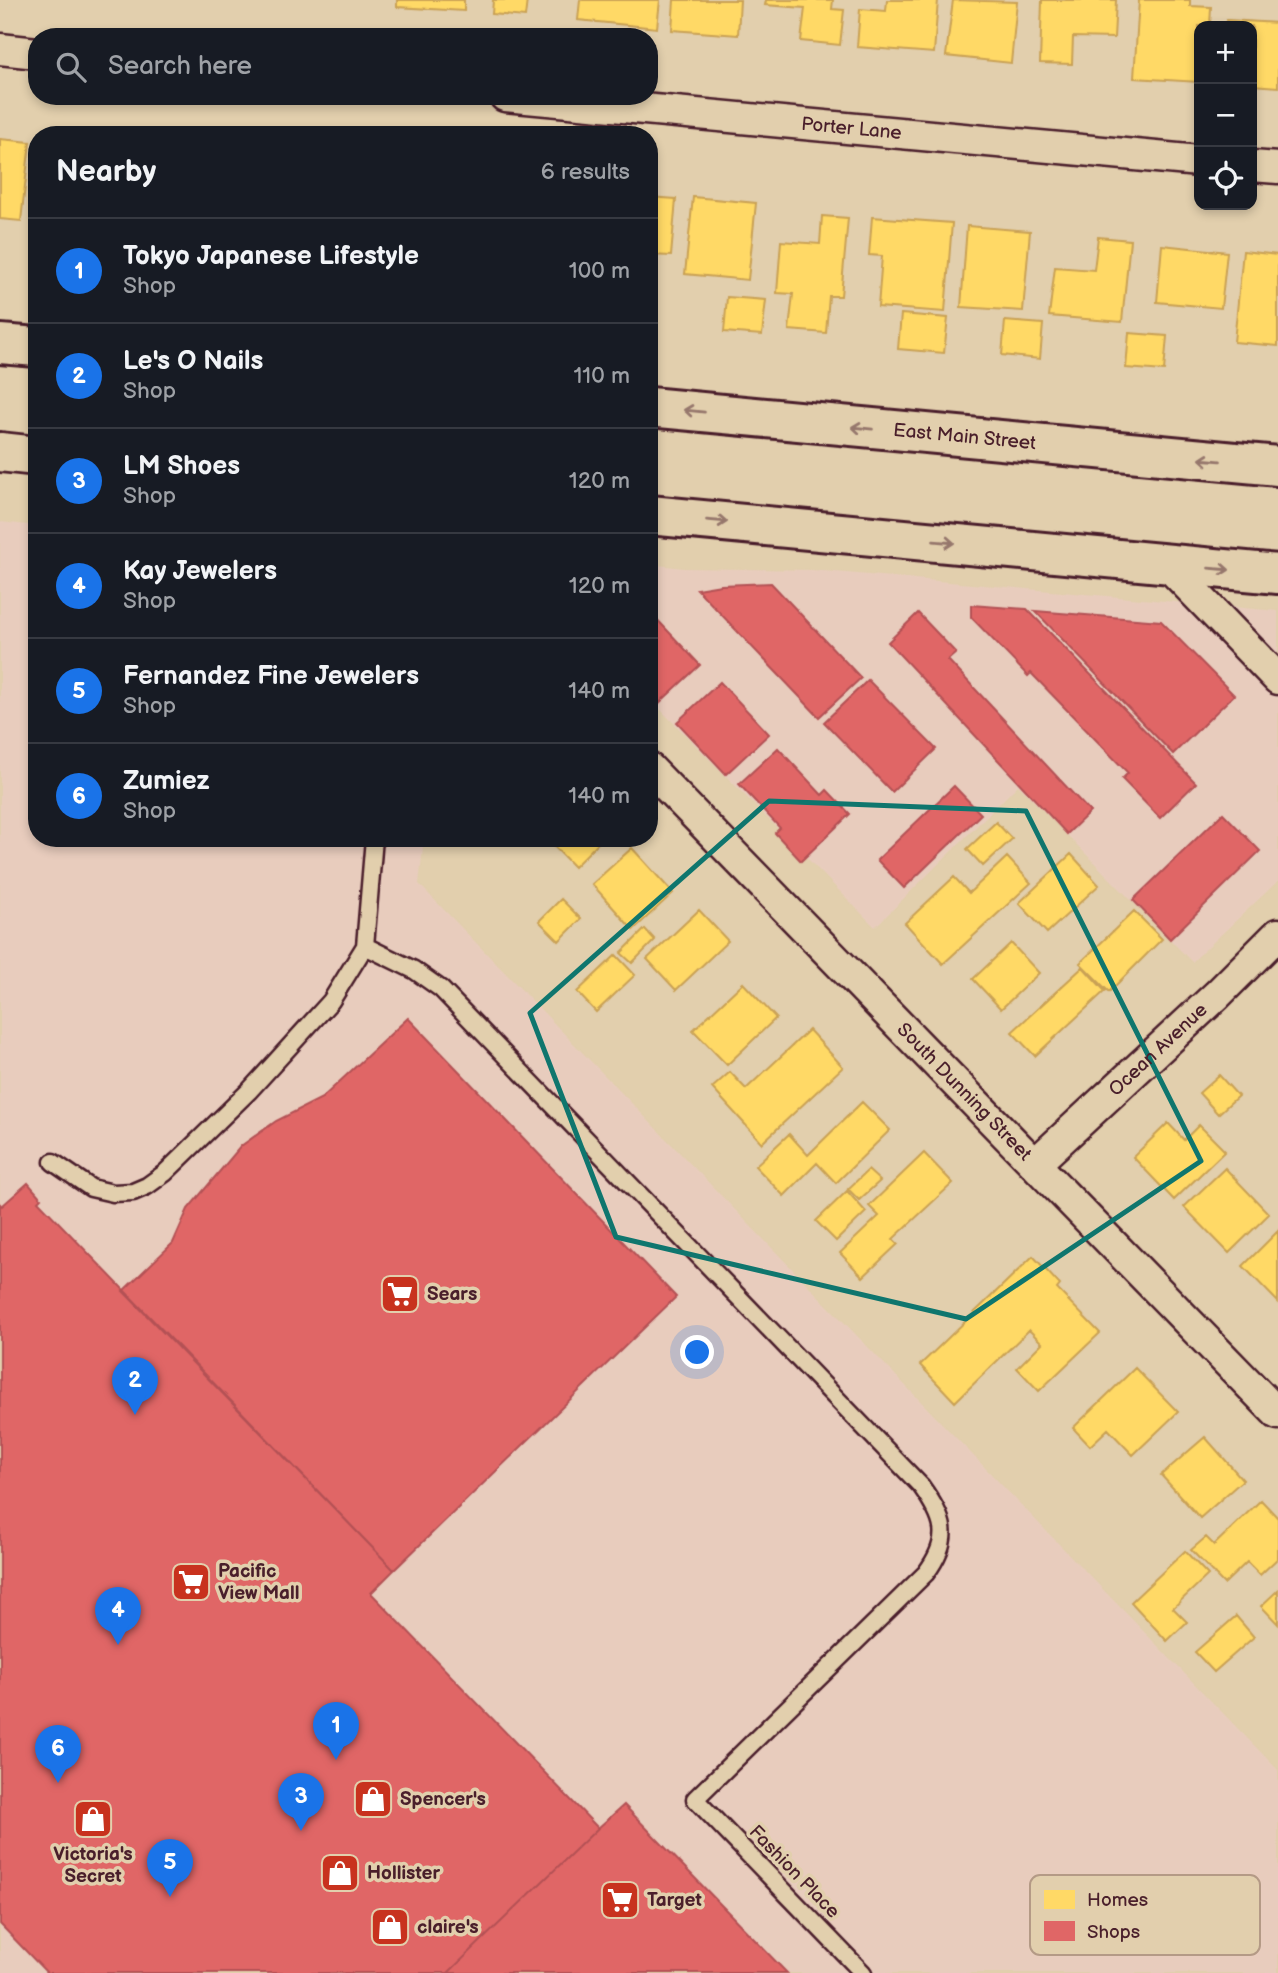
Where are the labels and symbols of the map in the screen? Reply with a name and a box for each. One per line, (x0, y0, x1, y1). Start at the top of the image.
street label: Porter Lane (800, 112, 903, 145)
one-way arrow (683, 404, 705, 417)
street label: East Main Street (892, 418, 1037, 455)
one-way arrow (851, 421, 873, 434)
one-way arrow (1199, 453, 1222, 466)
one-way arrow (705, 515, 728, 528)
one-way arrow (932, 536, 955, 549)
one-way arrow (1207, 562, 1230, 575)
street label: Ocean Avenue (1104, 998, 1212, 1101)
street label: South Dunning Street (892, 1018, 1037, 1166)
supermarket icon: Sears (379, 1273, 421, 1315)
place label: Sears (427, 1283, 477, 1306)
your location (680, 1335, 714, 1369)
pin: 2 (112, 1357, 158, 1415)
place label: Pacific View Mall (218, 1560, 299, 1605)
supermarket icon: Pacific View Mall (170, 1561, 212, 1603)
pin: 4 (95, 1587, 141, 1645)
pin: 1 (313, 1702, 359, 1760)
pin: 6 (35, 1725, 81, 1783)
pin: 3 (278, 1773, 324, 1831)
shop icon: Spencer's (352, 1778, 394, 1820)
place label: Spencer's (400, 1788, 486, 1811)
shop icon: Victoria's Secret (72, 1798, 114, 1840)
street label: Fashion Place (744, 1821, 844, 1923)
pin: 5 (147, 1839, 193, 1897)
place label: Victoria's Secret (53, 1843, 133, 1888)
shop icon: Hollister (319, 1852, 361, 1894)
place label: Hollister (367, 1862, 440, 1885)
legend (1030, 1875, 1260, 1955)
supermarket icon: Target (599, 1879, 641, 1921)
place label: Target (647, 1889, 702, 1912)
text: Homes (1087, 1889, 1148, 1912)
shop icon: claire's (369, 1906, 411, 1948)
place label: claire's (417, 1916, 479, 1939)
text: Shops (1087, 1921, 1140, 1944)

